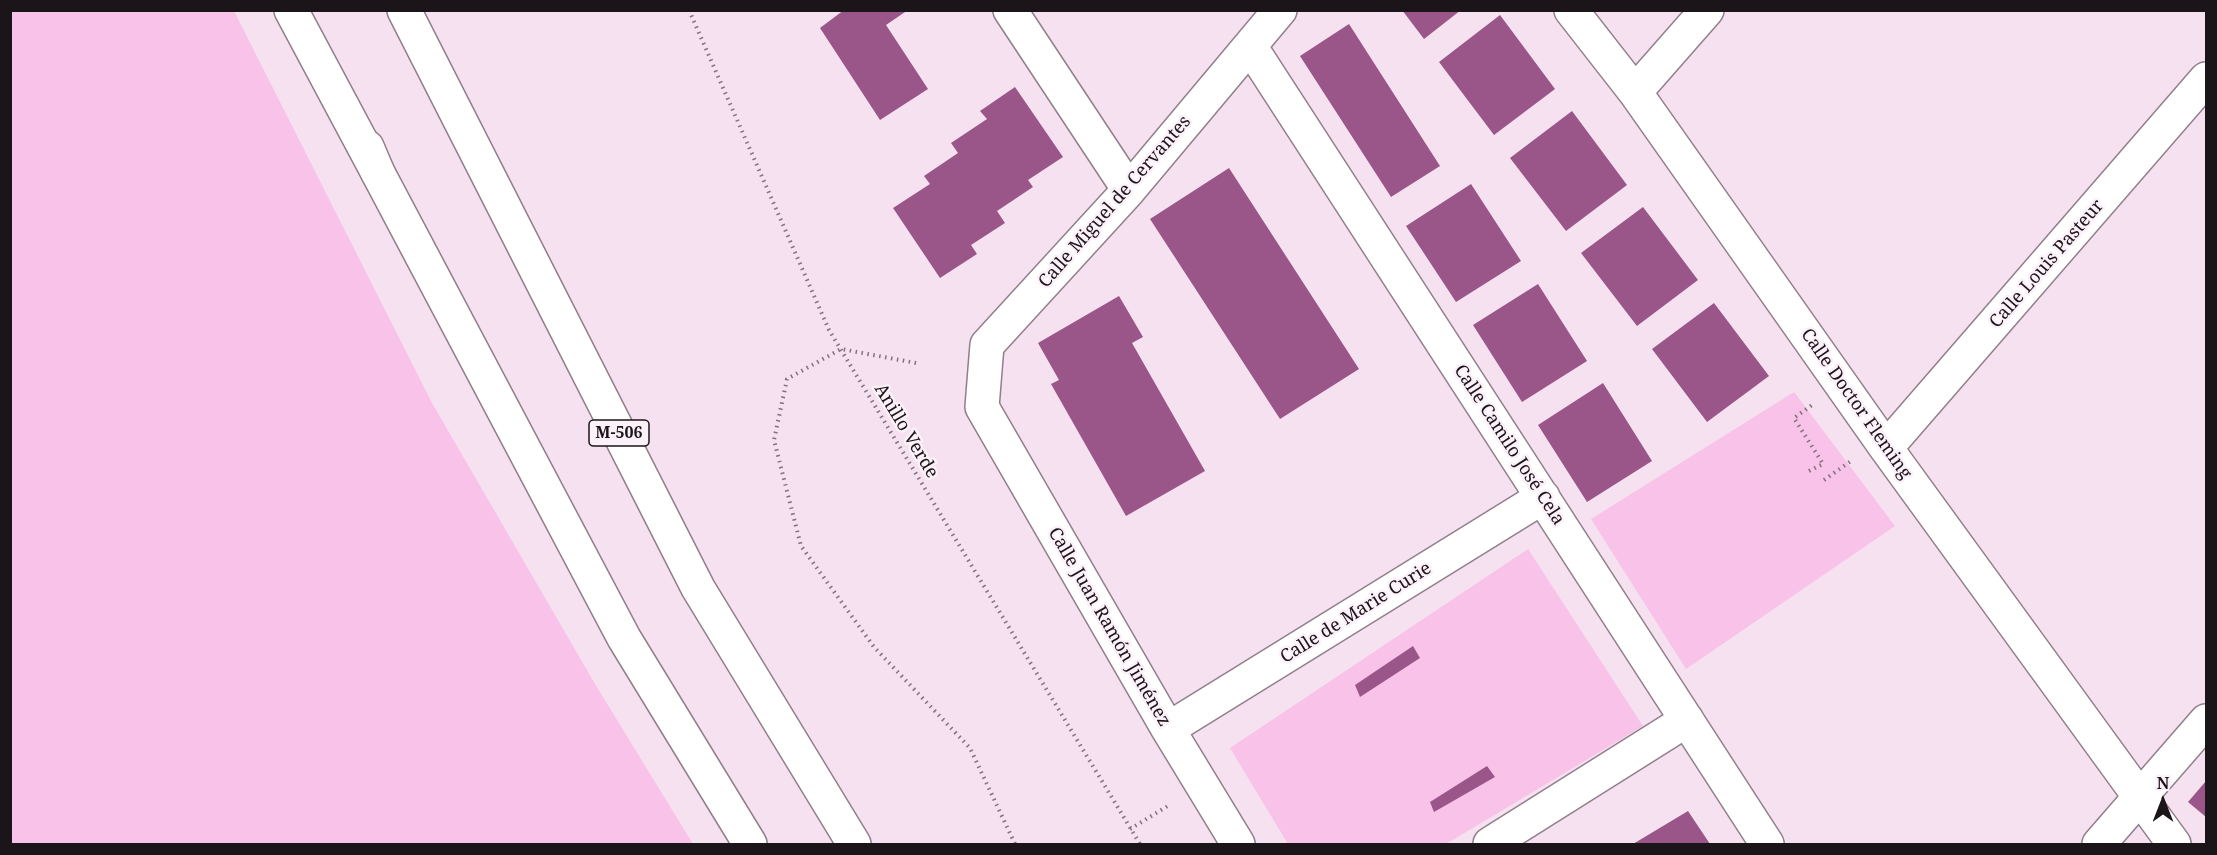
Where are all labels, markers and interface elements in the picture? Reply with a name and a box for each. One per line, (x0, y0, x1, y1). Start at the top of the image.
street label: Calle Miguel de Cervantes (1034, 111, 1196, 293)
street label: Calle Louis Pasteur (1985, 195, 2109, 333)
street label: Calle Doctor Fleming (1796, 325, 1916, 483)
street label: Calle Camilo José Cela (1449, 361, 1569, 529)
street label: Anillo Verde (869, 380, 943, 482)
road number: M-506 (589, 420, 649, 446)
street label: Calle Juan Ramón Jiménez (1043, 524, 1175, 730)
street label: Calle de Marie Curie (1277, 558, 1435, 668)
north arrow (2133, 771, 2193, 831)
text: N (2157, 772, 2169, 794)

